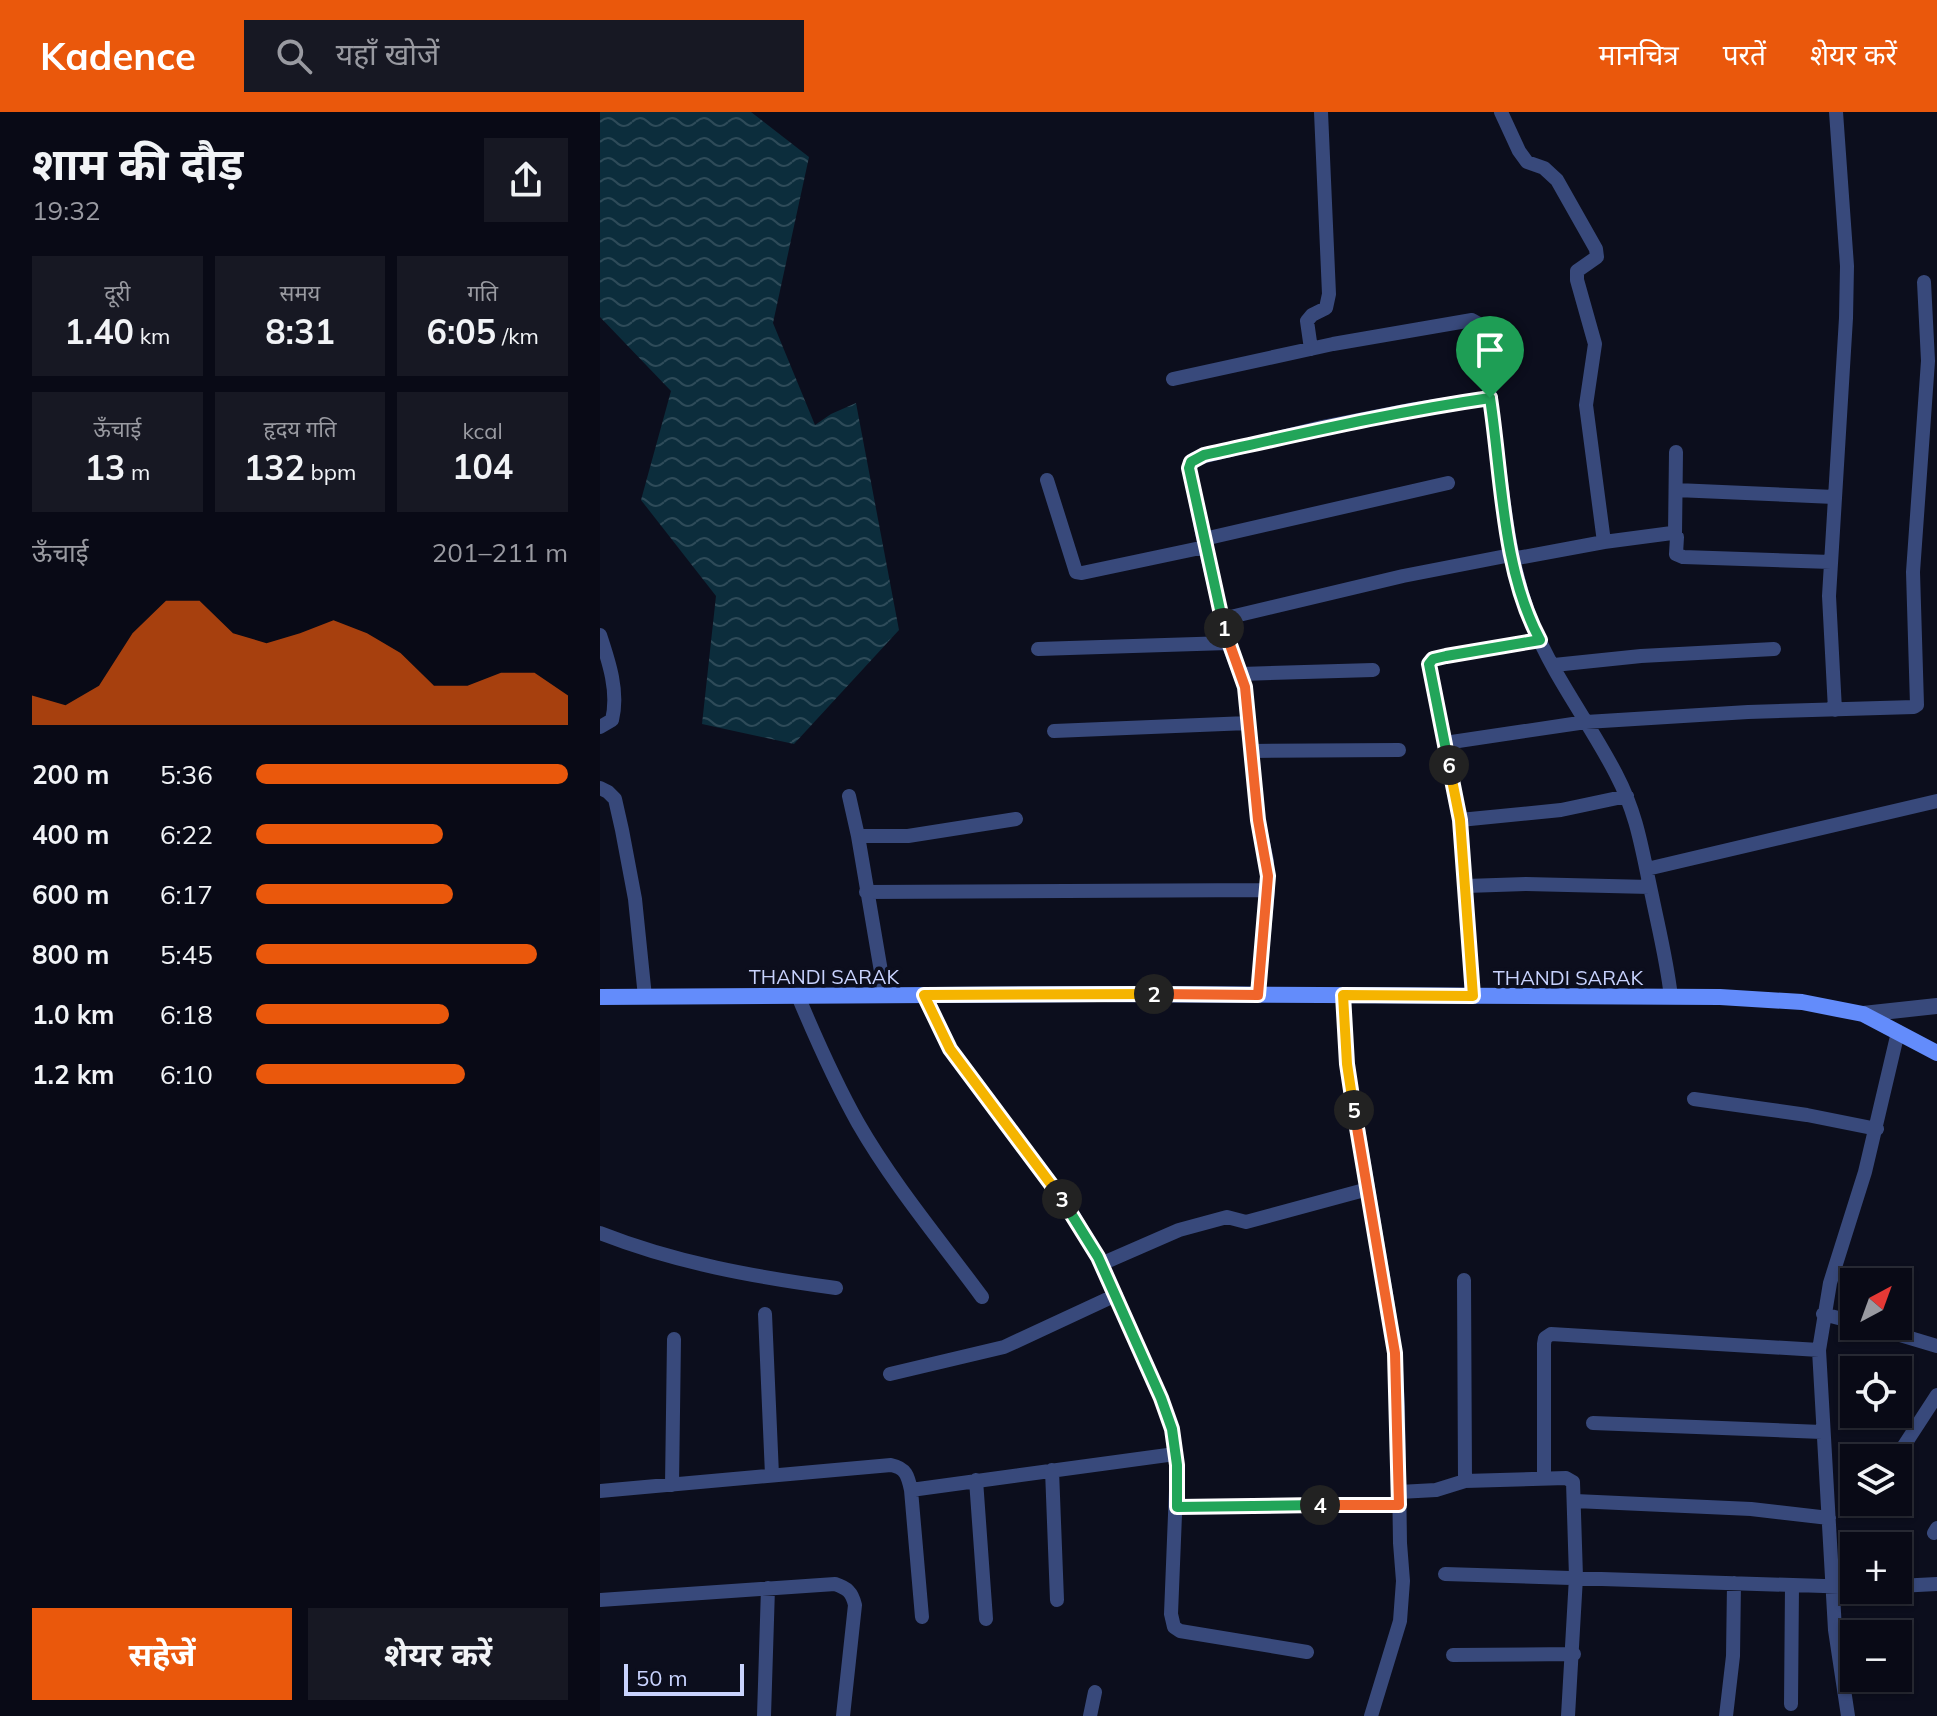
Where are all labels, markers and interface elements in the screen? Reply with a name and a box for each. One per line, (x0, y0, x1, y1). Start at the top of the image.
search box (244, 20, 804, 92)
text: Kadence (40, 32, 196, 80)
icon: search (272, 34, 316, 78)
text: यहाँ खोजें (336, 35, 439, 73)
text: मानचित्र (1599, 37, 1679, 72)
text: परतें (1723, 37, 1766, 72)
text: शेयर करें (1810, 37, 1897, 72)
text: शाम की दौड़ (32, 136, 243, 191)
button: share (484, 138, 568, 222)
text: 19:32 (32, 194, 100, 227)
text: दूरी (104, 279, 131, 307)
text: समय (280, 279, 320, 307)
text: गति (467, 279, 498, 307)
text: 1.40 (64, 310, 134, 353)
text: 8:31 (265, 310, 335, 353)
text: 6:05 (427, 310, 496, 353)
pin (1456, 316, 1524, 398)
text: km (134, 322, 170, 350)
text: /km (496, 322, 539, 350)
icon: arrive (1468, 328, 1512, 372)
text: ऊँचाई (93, 415, 141, 443)
text: हृदय गति (264, 415, 336, 443)
text: kcal (463, 417, 503, 445)
text: 104 (452, 445, 513, 488)
text: 13 (84, 446, 125, 489)
text: 132 (244, 446, 305, 489)
text: m (125, 458, 150, 486)
text: bpm (305, 458, 356, 486)
text: ऊँचाई (32, 536, 88, 569)
text: 201–211 m (432, 536, 568, 569)
pin: 1 (1204, 608, 1244, 648)
text: 1 (1217, 614, 1231, 642)
pin: 6 (1429, 745, 1469, 785)
text: 6 (1442, 751, 1456, 779)
text: 200 m (32, 758, 109, 791)
text: 5:36 (160, 758, 213, 791)
text: 400 m (32, 818, 109, 851)
text: 6:22 (160, 818, 213, 851)
text: 600 m (32, 878, 109, 911)
text: 6:17 (160, 878, 213, 911)
text: 800 m (32, 938, 109, 971)
text: 5:45 (160, 938, 213, 971)
street label: THANDI SARAK (749, 964, 900, 989)
street label: THANDI SARAK (1493, 965, 1644, 990)
pin: 2 (1134, 974, 1174, 1014)
text: 2 (1147, 980, 1161, 1008)
text: 1.0 km (32, 998, 115, 1031)
text: 6:18 (160, 998, 213, 1031)
text: 1.2 km (32, 1058, 115, 1091)
text: 6:10 (160, 1058, 213, 1091)
pin: 5 (1334, 1090, 1374, 1130)
text: 5 (1347, 1096, 1361, 1124)
pin: 3 (1042, 1179, 1082, 1219)
text: 3 (1055, 1185, 1069, 1213)
north arrow (1840, 1268, 1912, 1340)
map controls (1840, 1268, 1912, 1692)
button: locate (1840, 1356, 1912, 1428)
button: layers (1840, 1444, 1912, 1516)
pin: 4 (1300, 1485, 1340, 1525)
text: 4 (1313, 1491, 1327, 1519)
button: + (1840, 1532, 1912, 1604)
button: सहेजें (32, 1608, 292, 1700)
button: शेयर करें (308, 1608, 568, 1700)
button: − (1840, 1620, 1912, 1692)
scale bar (624, 1660, 744, 1696)
text: 50 m (636, 1664, 687, 1692)

